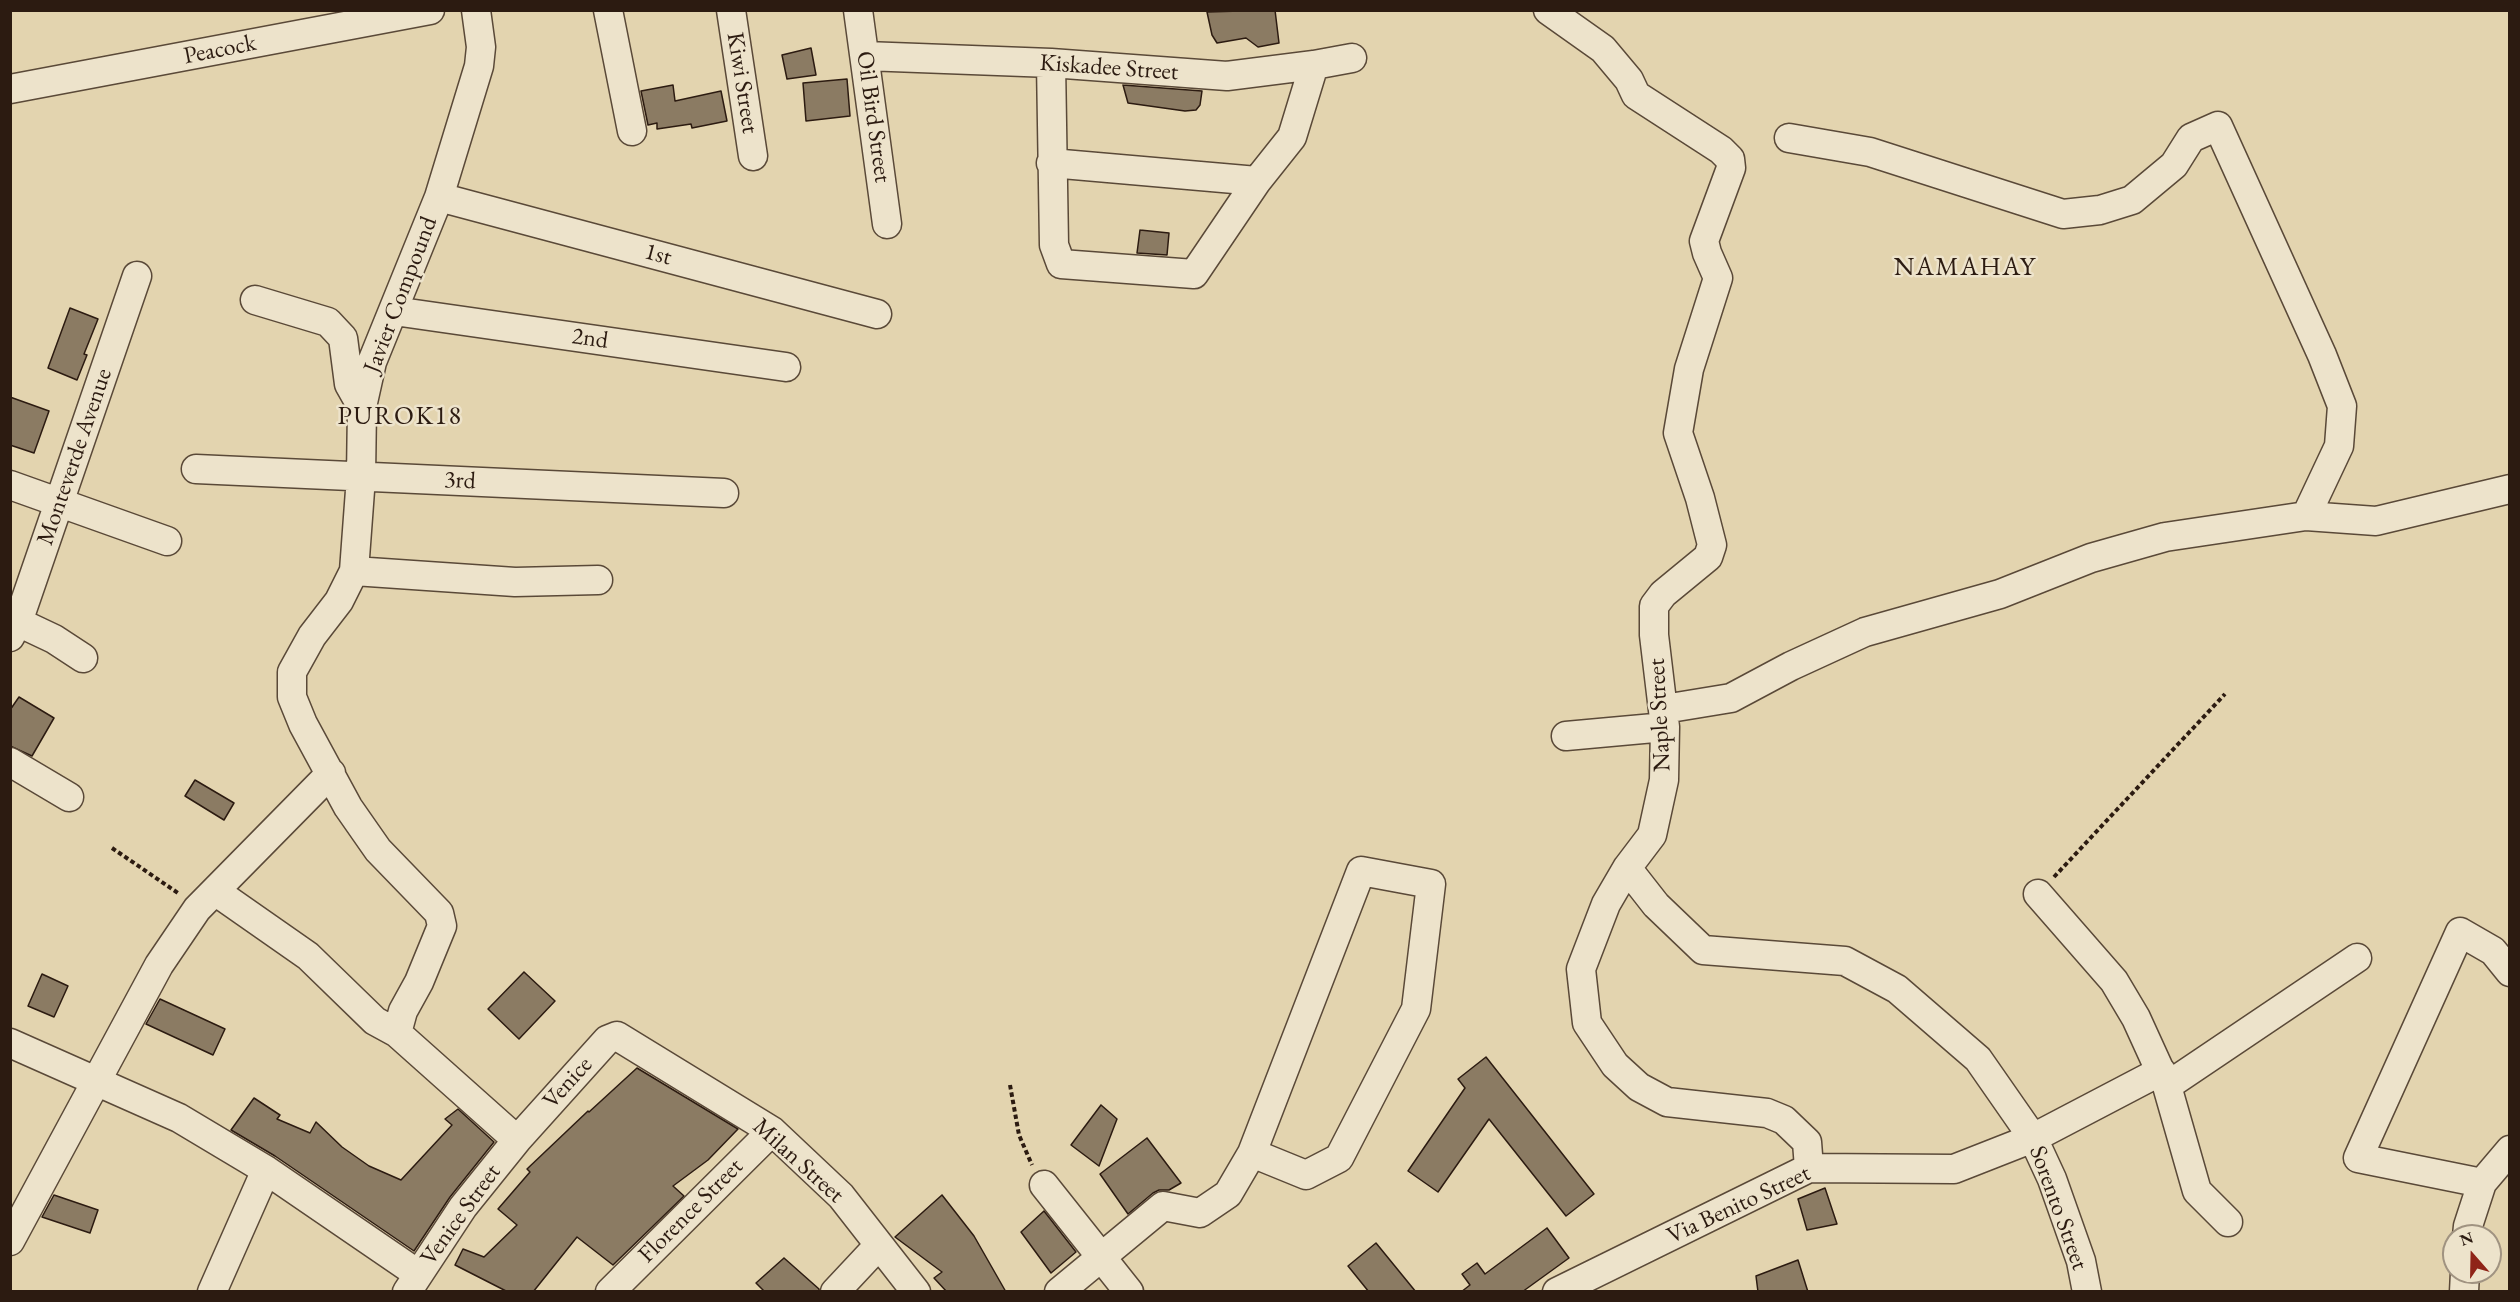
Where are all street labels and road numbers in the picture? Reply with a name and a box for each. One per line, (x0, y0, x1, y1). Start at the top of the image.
street label: Peacock (181, 29, 259, 71)
street label: Kiwi Street (720, 30, 764, 136)
street label: Oil Bird Street (850, 49, 896, 185)
street label: Kiskadee Street (1039, 49, 1179, 87)
street label: Javier Compound (358, 213, 444, 377)
street label: 1st (641, 238, 675, 272)
street label: 2nd (570, 322, 610, 356)
street label: Monteverde Avenue (31, 365, 119, 549)
street label: 3rd (443, 466, 477, 496)
street label: Naple Street (1643, 658, 1677, 772)
street label: Venice (537, 1051, 599, 1115)
street label: Milan Street (746, 1112, 850, 1210)
street label: Sorento Street (2022, 1142, 2094, 1274)
street label: Florence Street (633, 1153, 749, 1269)
street label: Venice Street (415, 1159, 507, 1271)
street label: Via Benito Street (1663, 1159, 1815, 1251)

